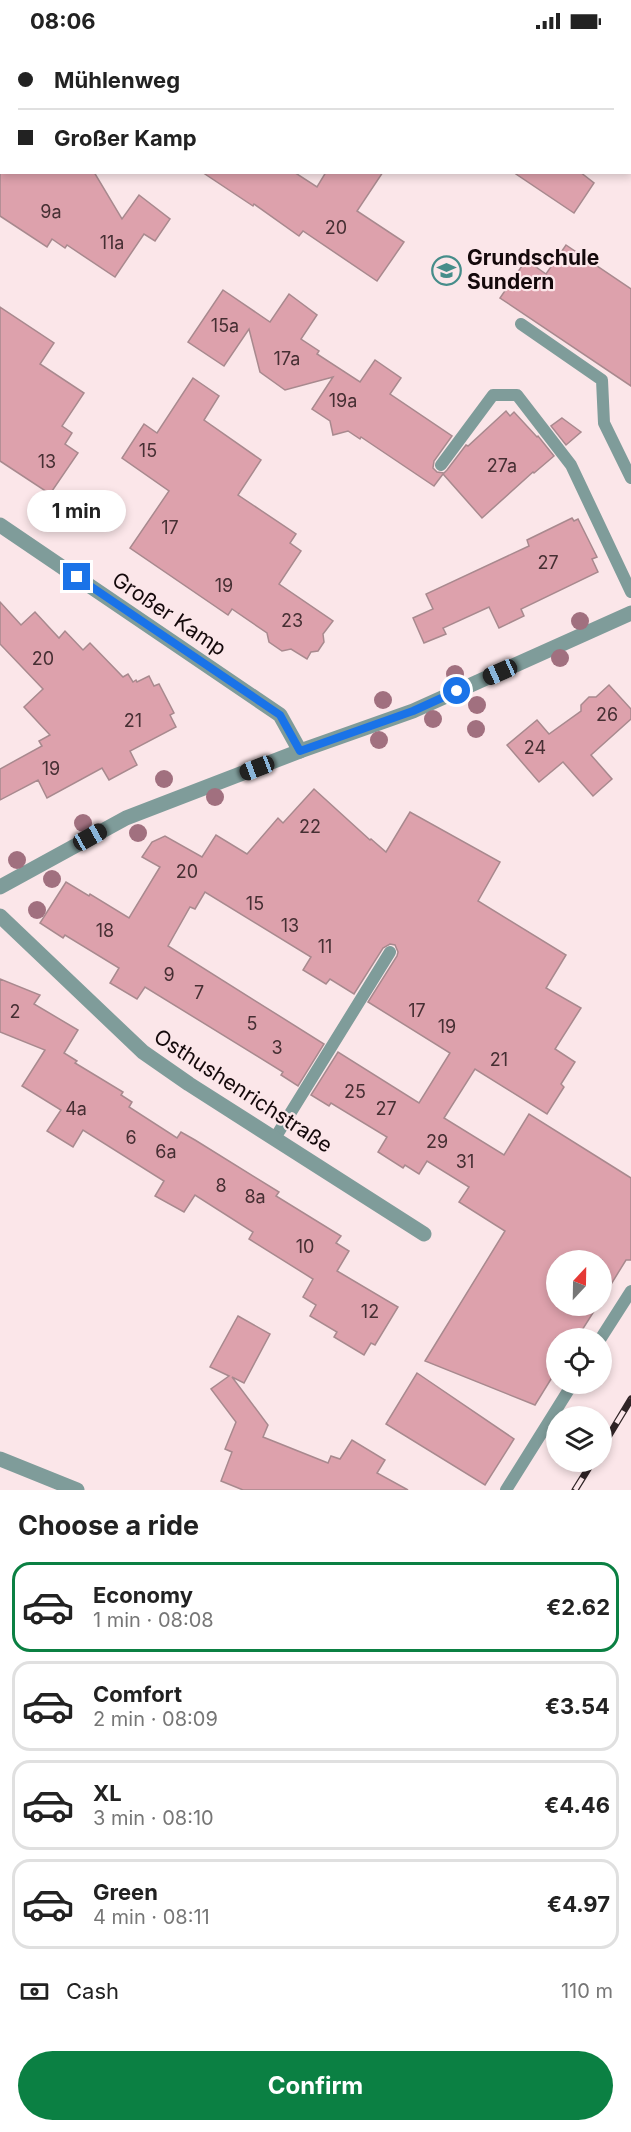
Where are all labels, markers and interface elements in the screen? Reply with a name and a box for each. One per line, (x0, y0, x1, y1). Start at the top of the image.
text: 08:06 (30, 8, 96, 34)
text: Mühlenweg (54, 67, 180, 93)
text: Großer Kamp (54, 125, 197, 151)
house number: 9a (40, 201, 62, 222)
house number: 20 (325, 217, 347, 238)
house number: 11a (100, 232, 124, 253)
place label: Grundschule Sundern (467, 245, 599, 294)
school or university icon: Grundschule Sundern (430, 254, 462, 286)
house number: 15a (211, 315, 239, 336)
house number: 17a (274, 348, 300, 369)
house number: 19a (329, 390, 357, 411)
house number: 15 (139, 440, 157, 461)
house number: 13 (38, 451, 56, 472)
house number: 27a (487, 455, 517, 476)
callout: 1 min (28, 490, 127, 532)
text: 1 min (52, 499, 101, 523)
house number: 17 (161, 517, 179, 538)
house number: 27 (537, 552, 559, 573)
route end (63, 563, 90, 590)
street label: Großer Kamp (108, 566, 231, 661)
house number: 19 (215, 575, 233, 596)
house number: 23 (281, 610, 303, 631)
house number: 20 (32, 648, 54, 669)
car (480, 656, 520, 688)
route start (443, 677, 470, 704)
house number: 26 (596, 704, 618, 725)
house number: 21 (124, 710, 142, 731)
house number: 24 (524, 737, 546, 758)
car (237, 753, 277, 783)
house number: 19 (42, 758, 60, 779)
house number: 22 (299, 816, 321, 837)
car (70, 820, 110, 854)
house number: 20 (176, 861, 198, 882)
house number: 15 (246, 893, 264, 914)
house number: 13 (281, 915, 299, 936)
house number: 18 (96, 920, 114, 941)
house number: 11 (318, 936, 332, 957)
house number: 9 (163, 964, 175, 985)
house number: 7 (194, 982, 204, 1003)
house number: 17 (408, 1000, 426, 1021)
house number: 2 (10, 1001, 20, 1022)
house number: 5 (247, 1013, 257, 1034)
house number: 19 (438, 1016, 456, 1037)
street label: Osthushenrichstraße (149, 1024, 337, 1158)
house number: 3 (271, 1037, 283, 1058)
house number: 21 (490, 1049, 508, 1070)
house number: 25 (344, 1081, 366, 1102)
house number: 4a (65, 1098, 87, 1119)
house number: 27 (375, 1098, 397, 1119)
house number: 6 (125, 1127, 137, 1148)
house number: 29 (426, 1131, 448, 1152)
house number: 6a (155, 1141, 177, 1162)
house number: 31 (456, 1151, 474, 1172)
house number: 8 (215, 1175, 227, 1196)
house number: 8a (244, 1186, 266, 1207)
house number: 10 (296, 1236, 314, 1257)
north arrow (546, 1250, 612, 1316)
map controls (546, 1250, 612, 1472)
house number: 12 (361, 1301, 379, 1322)
button: locate (546, 1328, 612, 1394)
button: layers (546, 1406, 612, 1472)
text: Choose a ride (18, 1509, 199, 1542)
icon: car (21, 1580, 75, 1634)
text: Economy (93, 1582, 193, 1608)
text: €2.62 (546, 1594, 610, 1620)
text: 1 min · 08:08 (93, 1608, 214, 1632)
icon: car (21, 1679, 75, 1733)
text: Comfort (93, 1681, 182, 1707)
text: €3.54 (545, 1693, 610, 1719)
text: 2 min · 08:09 (93, 1707, 218, 1731)
icon: car (21, 1778, 75, 1832)
text: XL (93, 1780, 122, 1806)
text: €4.46 (544, 1792, 610, 1818)
text: 3 min · 08:10 (93, 1806, 214, 1830)
icon: car (21, 1877, 75, 1931)
text: Green (93, 1879, 158, 1905)
text: €4.97 (547, 1891, 610, 1917)
text: 4 min · 08:11 (93, 1905, 210, 1929)
icon: cash (18, 1975, 51, 2008)
text: Cash (66, 1978, 119, 2004)
text: 110 m (561, 1979, 613, 2003)
button: Confirm (18, 2051, 613, 2120)

